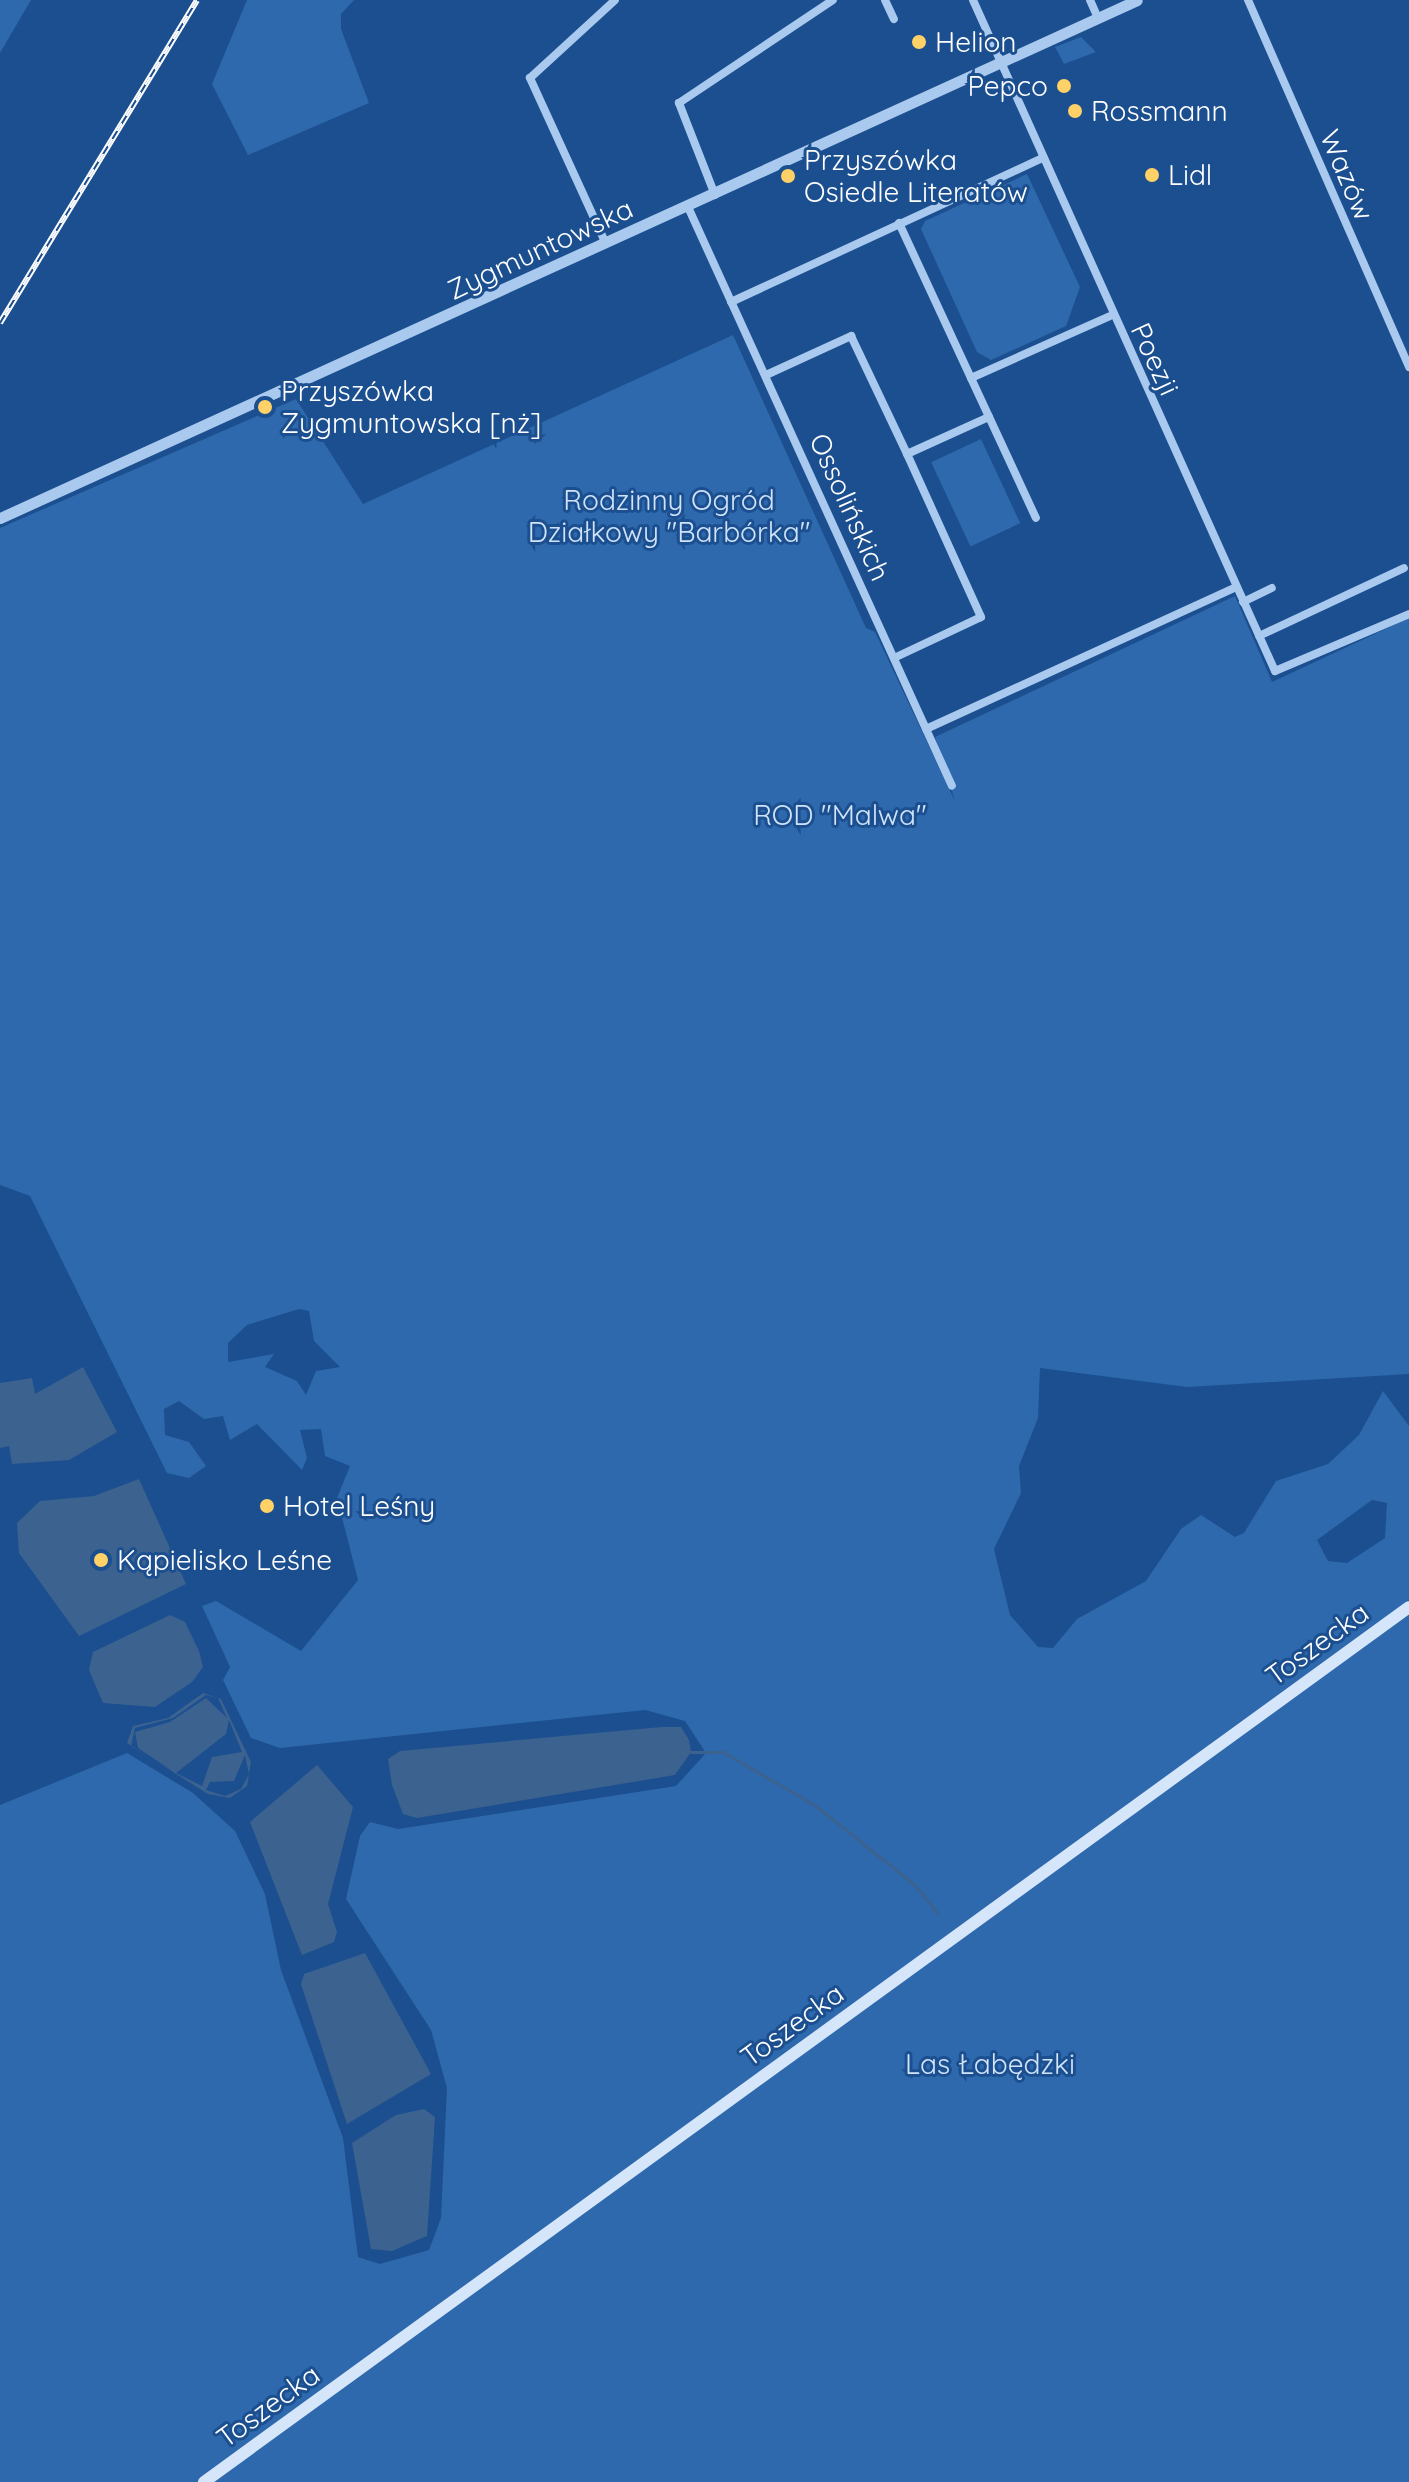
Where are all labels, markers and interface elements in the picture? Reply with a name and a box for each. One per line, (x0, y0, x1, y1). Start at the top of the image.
place label: Helion (935, 25, 1017, 59)
marker: Helion (910, 33, 928, 51)
place label: Pepco (967, 69, 1048, 103)
marker: Pepco (1055, 77, 1073, 95)
place label: Rossmann (1091, 94, 1228, 128)
marker: Rossmann (1066, 102, 1084, 120)
street label: Wazów (1313, 125, 1381, 225)
place label: Przyszówka Osiedle Literatów (804, 143, 1028, 209)
place label: Lidl (1168, 158, 1212, 192)
marker: Lidl (1143, 166, 1161, 184)
marker: Przyszówka Osiedle Literatów (779, 167, 797, 185)
street label: Zygmuntowska (442, 191, 638, 307)
street label: Poezji (1124, 317, 1186, 401)
place label: Przyszówka Zygmuntowska [nż] (281, 374, 541, 440)
marker: Przyszówka Zygmuntowska [nż] (256, 398, 274, 416)
street label: Ossolińskich (803, 428, 897, 586)
park label: Rodzinny Ogród Działkowy "Barbórka" (528, 483, 810, 549)
park label: ROD "Malwa" (753, 798, 927, 832)
place label: Hotel Leśny (283, 1489, 435, 1523)
marker: Hotel Leśny (258, 1497, 276, 1515)
place label: Kąpielisko Leśne (117, 1543, 332, 1577)
marker: Kąpielisko Leśne (92, 1551, 110, 1569)
street label: Toszecka (1259, 1595, 1375, 1693)
street label: Toszecka (734, 1976, 850, 2074)
park label: Las Łabędzki (905, 2047, 1075, 2081)
street label: Toszecka (210, 2357, 326, 2455)

